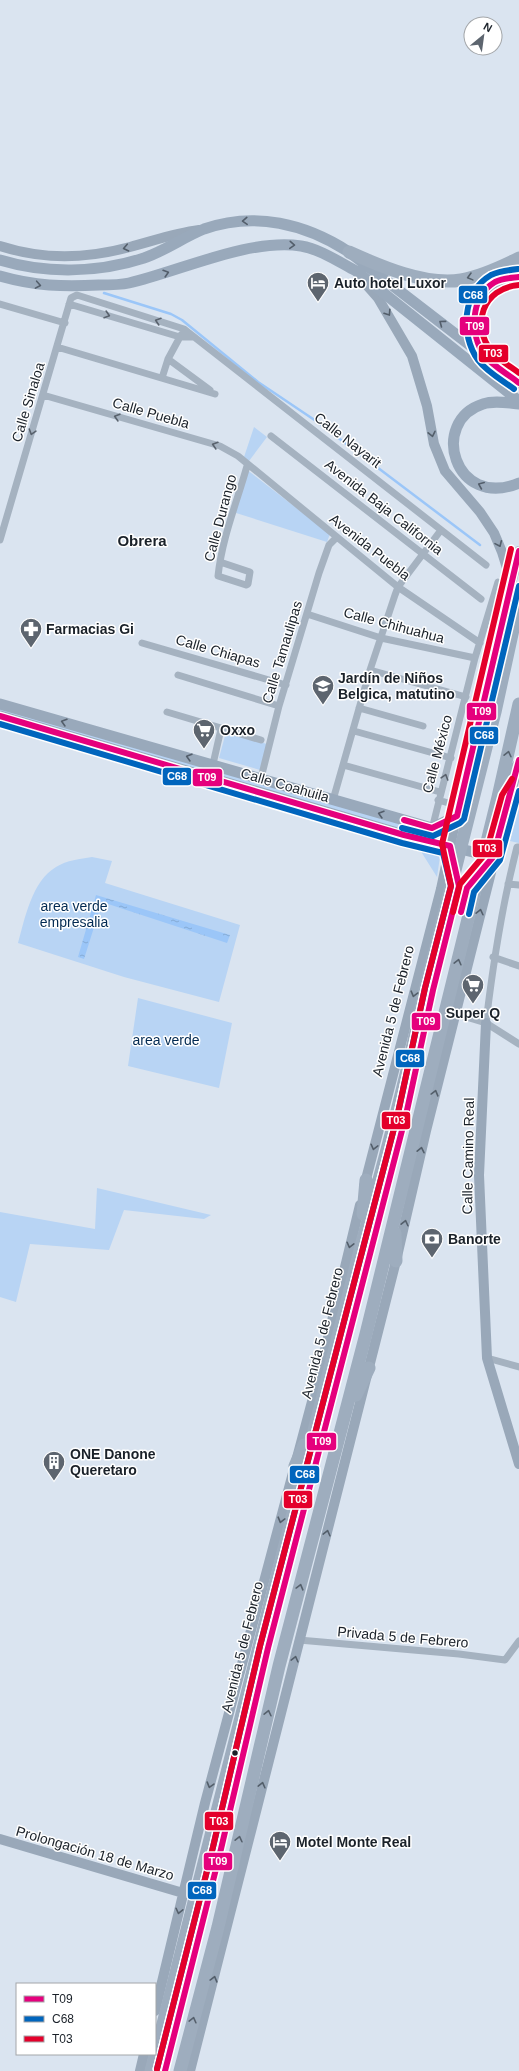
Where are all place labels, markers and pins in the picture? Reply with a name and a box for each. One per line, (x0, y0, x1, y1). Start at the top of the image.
hotel icon: Auto hotel Luxor (305, 270, 331, 303)
place label: Auto hotel Luxor (334, 275, 447, 291)
pharmacy icon: Farmacias Gi (18, 616, 44, 649)
place label: Farmacias Gi (46, 621, 134, 637)
place label: Jardín de Niños Belgica, matutino (338, 670, 455, 702)
school or university icon: Jardín de Niños Belgica, matutino (310, 673, 336, 706)
supermarket icon: Oxxo (191, 717, 217, 750)
place label: Oxxo (220, 722, 255, 738)
supermarket icon: Super Q (460, 972, 486, 1005)
place label: Super Q (446, 1005, 500, 1021)
bank icon: Banorte (419, 1226, 445, 1259)
place label: Banorte (448, 1231, 501, 1247)
place label: ONE Danone Queretaro (70, 1446, 156, 1478)
building icon: ONE Danone Queretaro (41, 1449, 67, 1482)
unlabelled marker (230, 1748, 240, 1758)
hotel icon: Motel Monte Real (267, 1829, 293, 1862)
place label: Motel Monte Real (296, 1834, 411, 1850)

